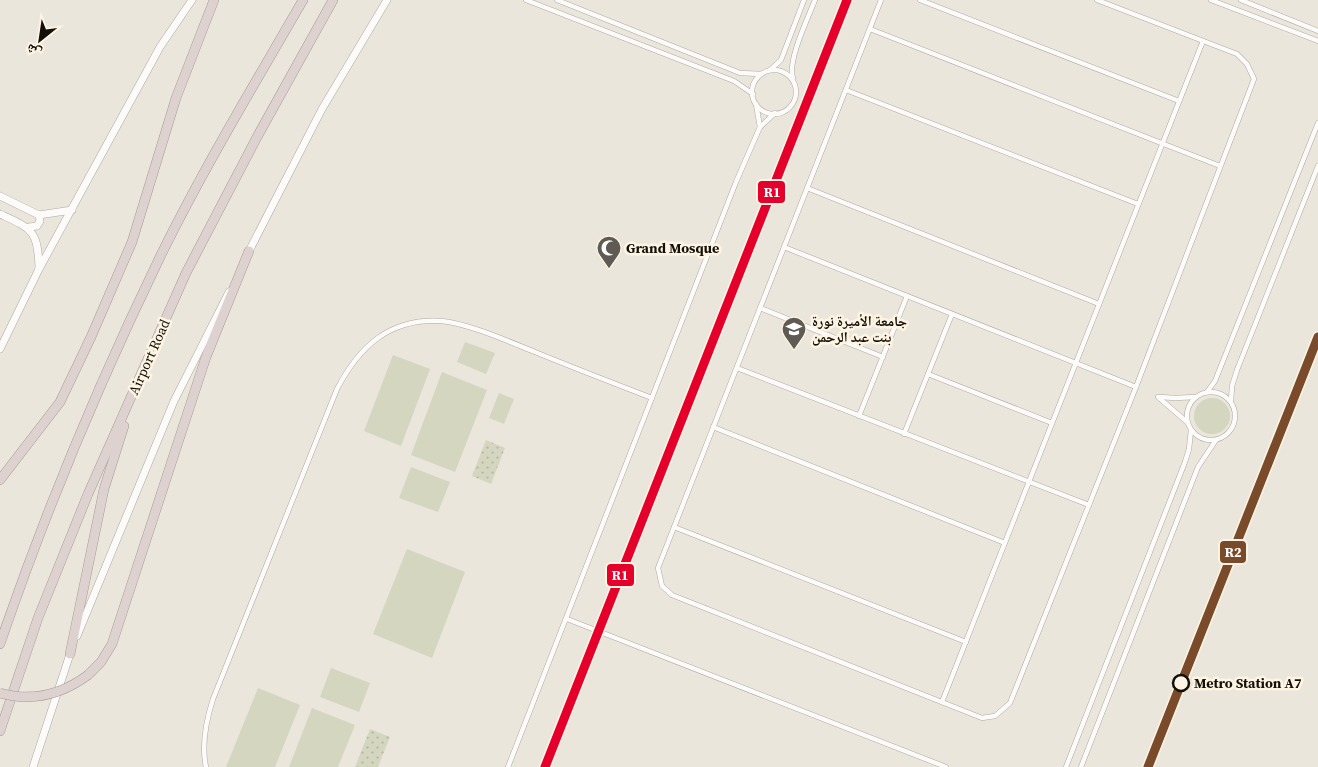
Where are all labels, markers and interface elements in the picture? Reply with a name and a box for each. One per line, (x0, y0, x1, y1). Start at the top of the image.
north arrow (15, 15, 65, 65)
text: ش (22, 39, 45, 64)
line badge: R1 (757, 180, 786, 204)
text: R1 (763, 182, 781, 202)
mosque icon: Grand Mosque (596, 235, 622, 269)
place label: Grand Mosque (626, 238, 719, 258)
place label: جامعة الأميرة نورة بنت عبد الرحمن (812, 311, 907, 347)
street label: Airport Road (123, 316, 175, 398)
school or university icon: جامعة الأميرة نورة بنت عبد الرحمن (781, 316, 807, 350)
line badge: R2 (1219, 540, 1247, 564)
text: R2 (1224, 542, 1242, 562)
line badge: R1 (606, 563, 635, 587)
text: R1 (611, 565, 629, 585)
place label: Metro Station A7 (1194, 673, 1302, 693)
marker: Metro Station A7 (1172, 674, 1190, 692)

